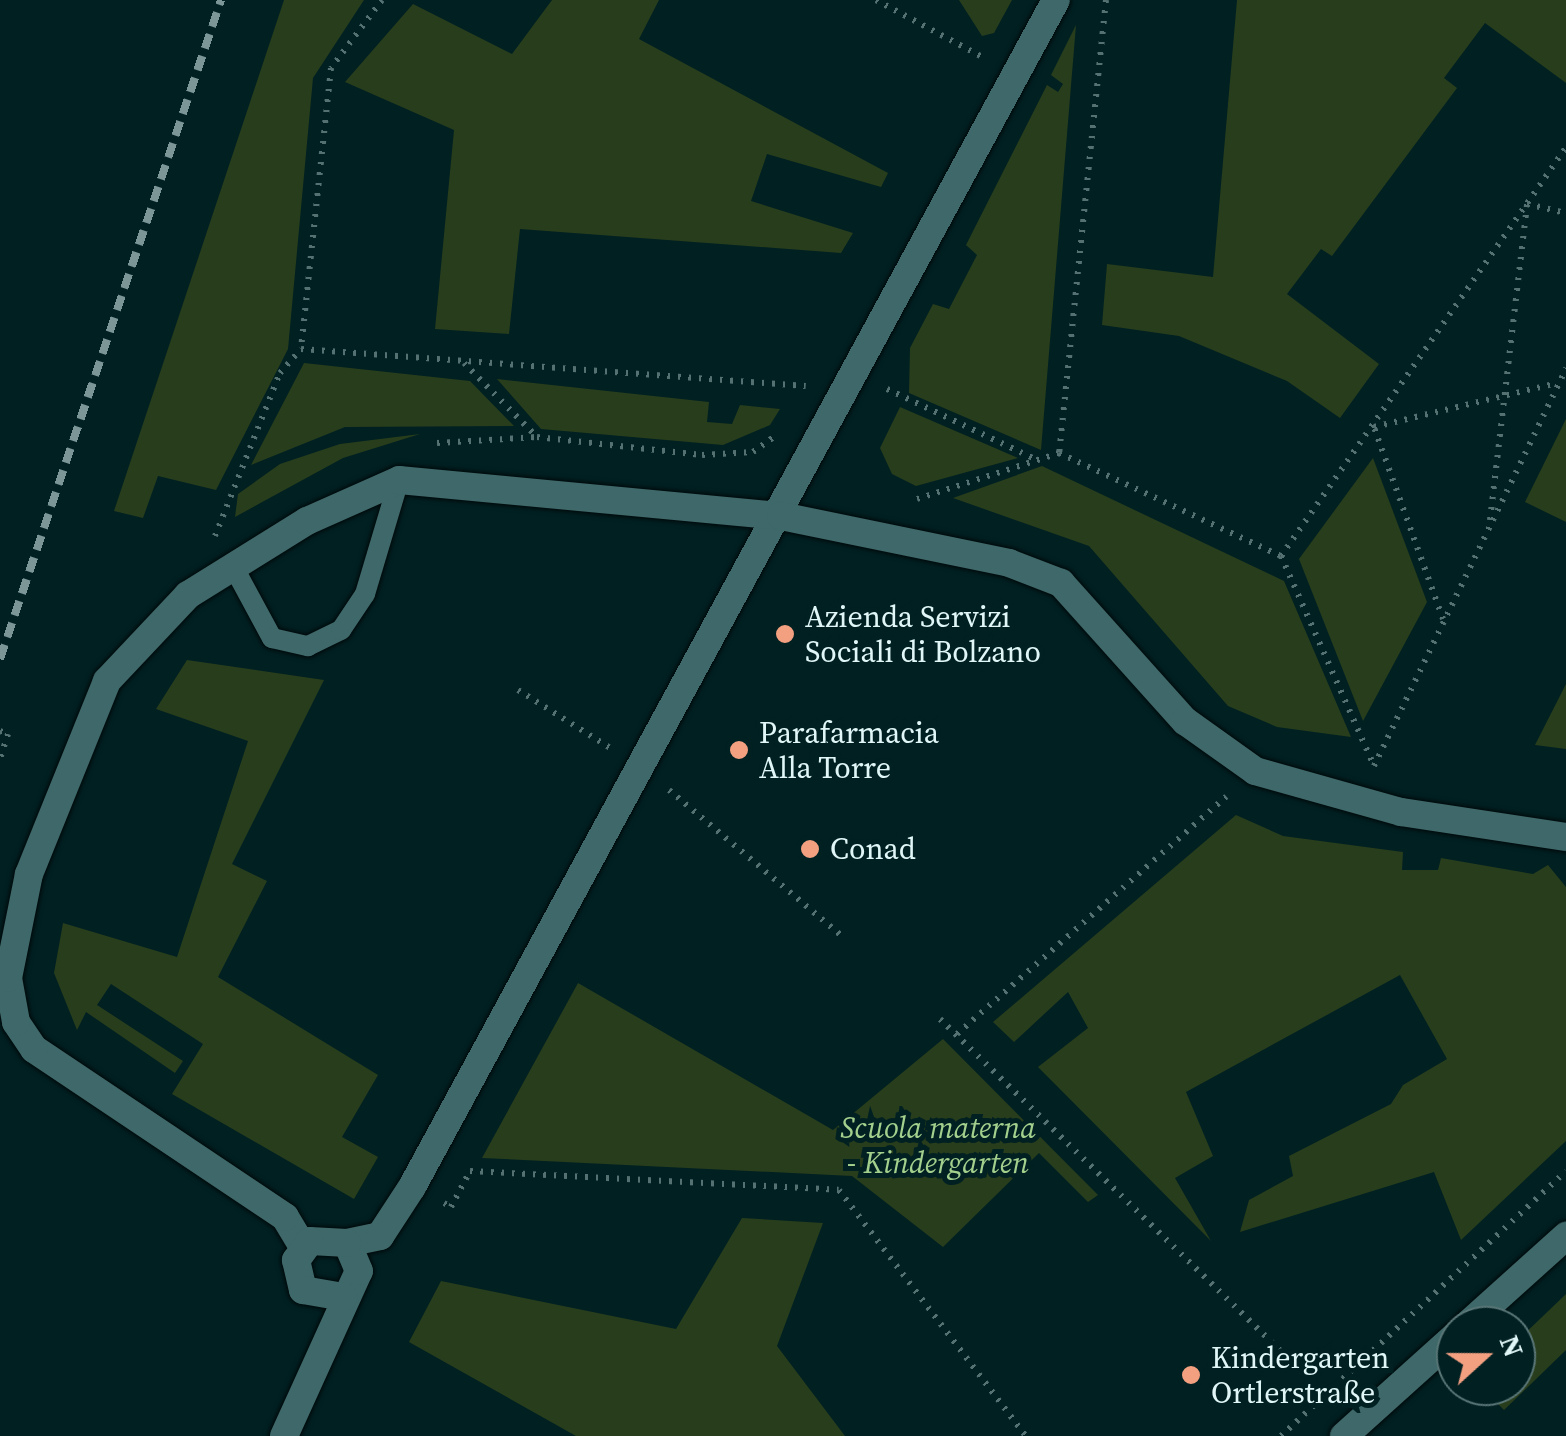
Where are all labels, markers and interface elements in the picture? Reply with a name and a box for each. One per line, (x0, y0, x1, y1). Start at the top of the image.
place label: Azienda Servizi Sociali di Bolzano (805, 599, 1041, 670)
marker: Azienda Servizi Sociali di Bolzano (774, 623, 796, 645)
place label: Parafarmacia Alla Torre (759, 715, 939, 786)
marker: Parafarmacia Alla Torre (728, 739, 750, 761)
place label: Conad (830, 831, 916, 867)
marker: Conad (799, 838, 821, 860)
park label: Scuola materna - Kindergarten (840, 1110, 1036, 1180)
north arrow (1436, 1306, 1536, 1406)
text: N (1491, 1330, 1534, 1362)
place label: Kindergarten Ortlerstraße (1211, 1340, 1389, 1410)
marker: Kindergarten Ortlerstraße (1180, 1364, 1202, 1386)

